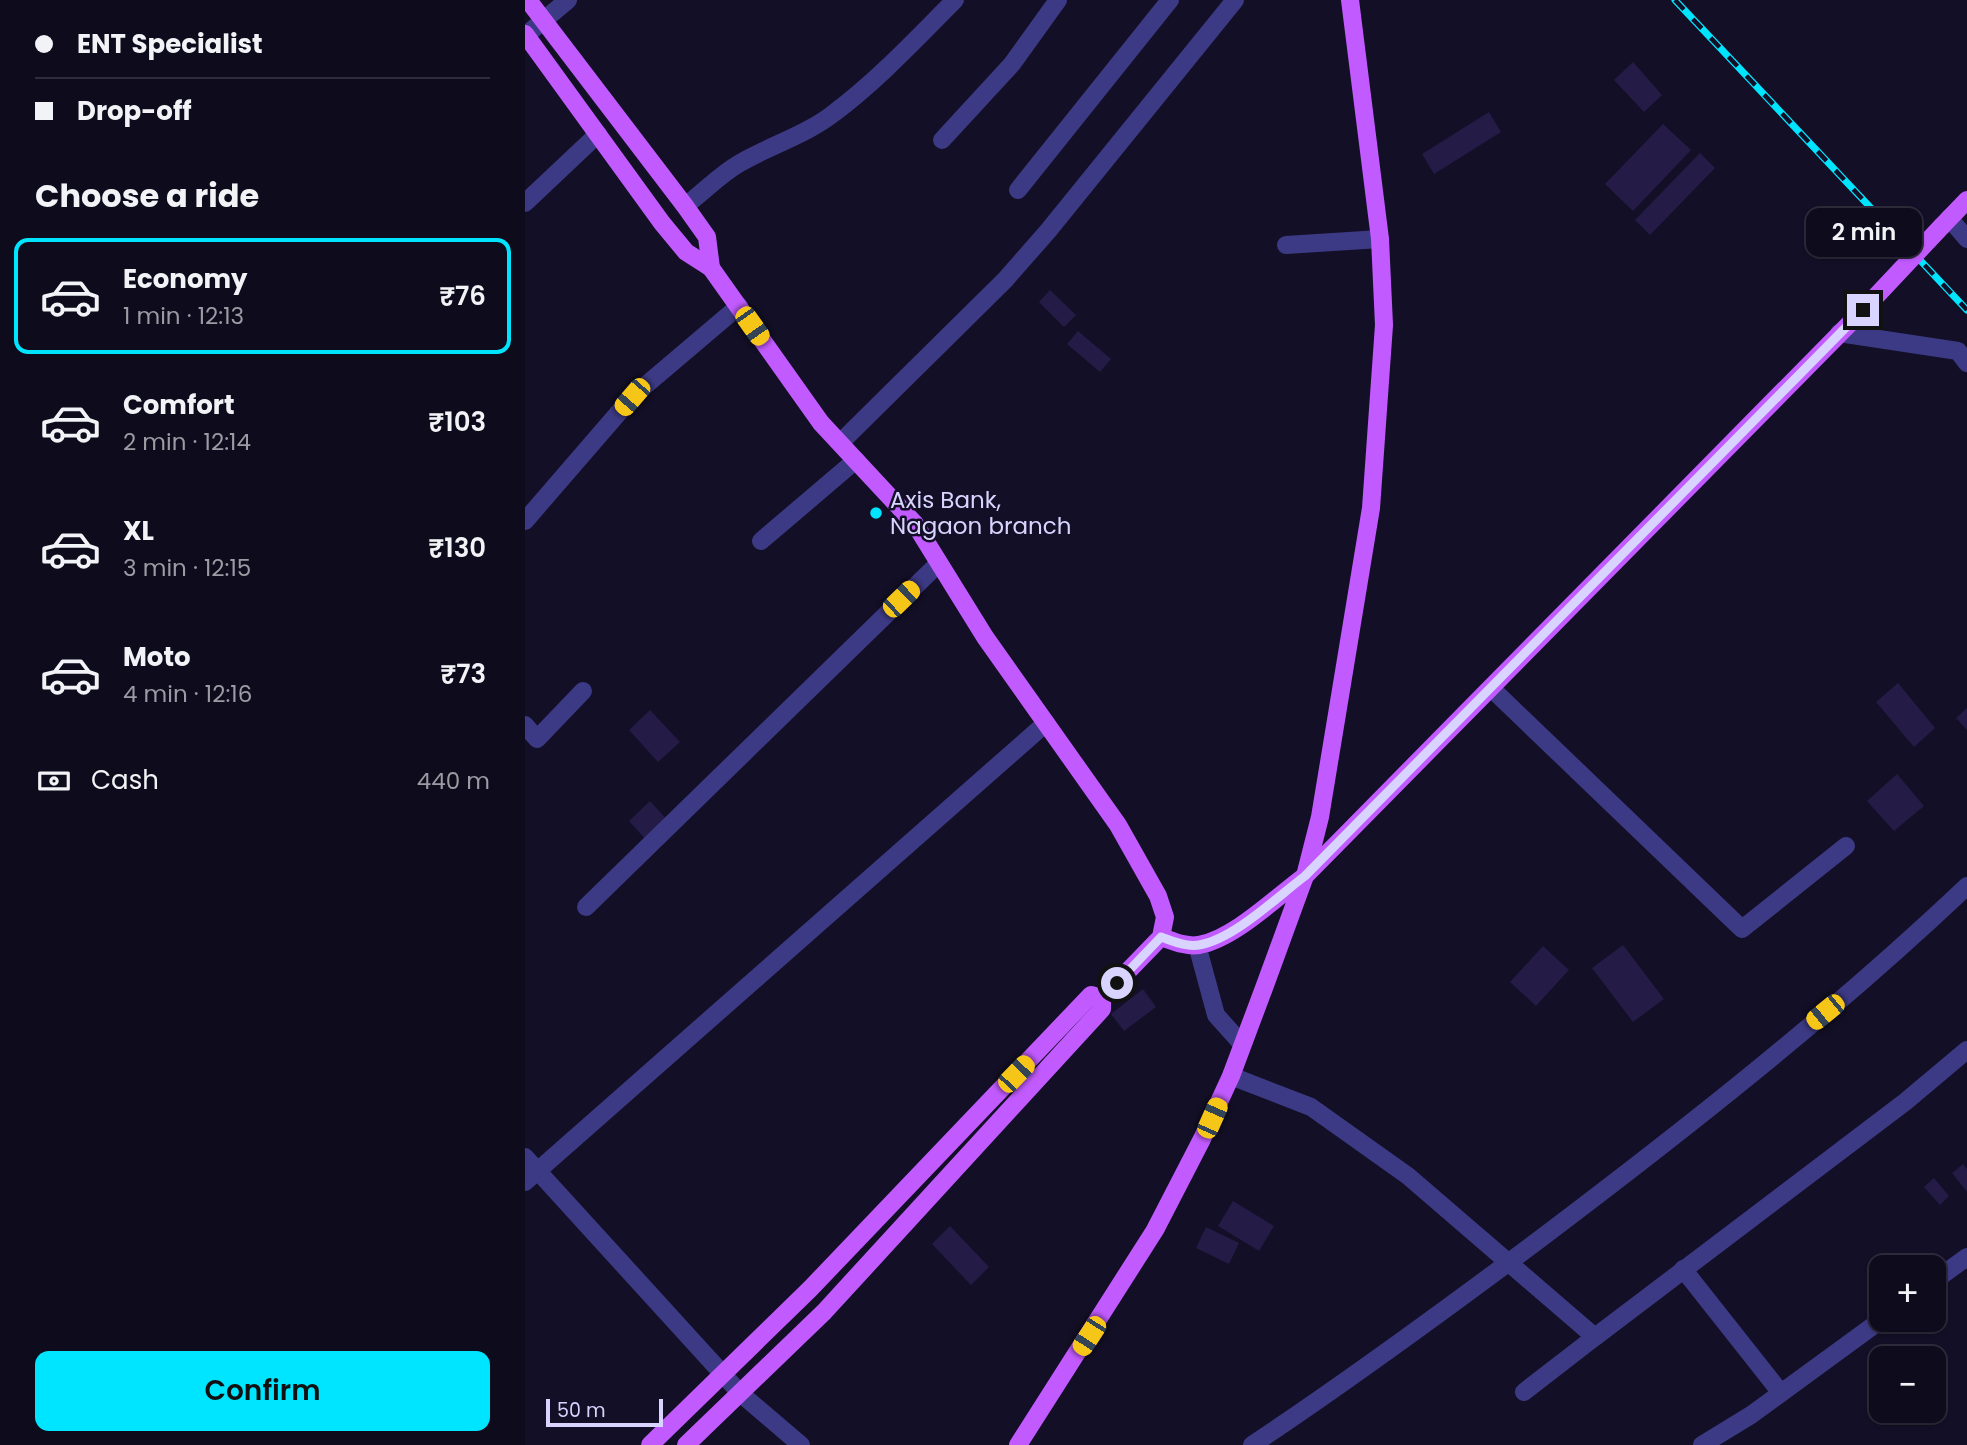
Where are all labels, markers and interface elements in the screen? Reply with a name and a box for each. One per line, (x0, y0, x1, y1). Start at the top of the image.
text: ENT Specialist (77, 26, 263, 62)
text: Drop-off (77, 93, 192, 129)
text: Choose a ride (35, 173, 259, 218)
callout: 2 min (1805, 208, 1921, 258)
text: 2 min (1832, 216, 1896, 248)
text: Economy (123, 261, 247, 297)
icon: car (39, 265, 102, 328)
text: ₹76 (439, 278, 486, 314)
route end (1847, 294, 1879, 326)
text: 1 min · 12:13 (123, 300, 244, 332)
car (732, 303, 773, 349)
car (611, 374, 654, 420)
text: Comfort (123, 387, 235, 423)
icon: car (39, 391, 102, 454)
text: ₹103 (428, 404, 486, 440)
text: 2 min · 12:14 (123, 426, 251, 458)
place label: Axis Bank, Nagaon branch (890, 484, 1071, 542)
marker: Axis Bank, Nagaon branch (868, 505, 884, 521)
text: XL (123, 513, 154, 549)
icon: car (39, 517, 102, 580)
text: ₹130 (428, 530, 486, 566)
text: 3 min · 12:15 (123, 552, 251, 584)
car (879, 577, 924, 621)
text: Moto (123, 639, 191, 675)
icon: car (39, 643, 102, 706)
text: ₹73 (440, 656, 486, 692)
text: 4 min · 12:16 (123, 678, 252, 710)
icon: cash (35, 762, 73, 800)
text: Cash (91, 762, 159, 798)
text: 440 m (417, 765, 490, 797)
route start (1101, 967, 1133, 999)
car (1803, 991, 1848, 1033)
car (994, 1052, 1039, 1096)
car (1194, 1095, 1231, 1141)
map controls (1869, 1255, 1946, 1423)
button: + (1869, 1255, 1946, 1332)
car (1069, 1313, 1110, 1359)
button: − (1869, 1346, 1946, 1423)
button: Confirm (35, 1351, 490, 1431)
scale bar (546, 1396, 663, 1428)
text: 50 m (557, 1397, 606, 1424)

